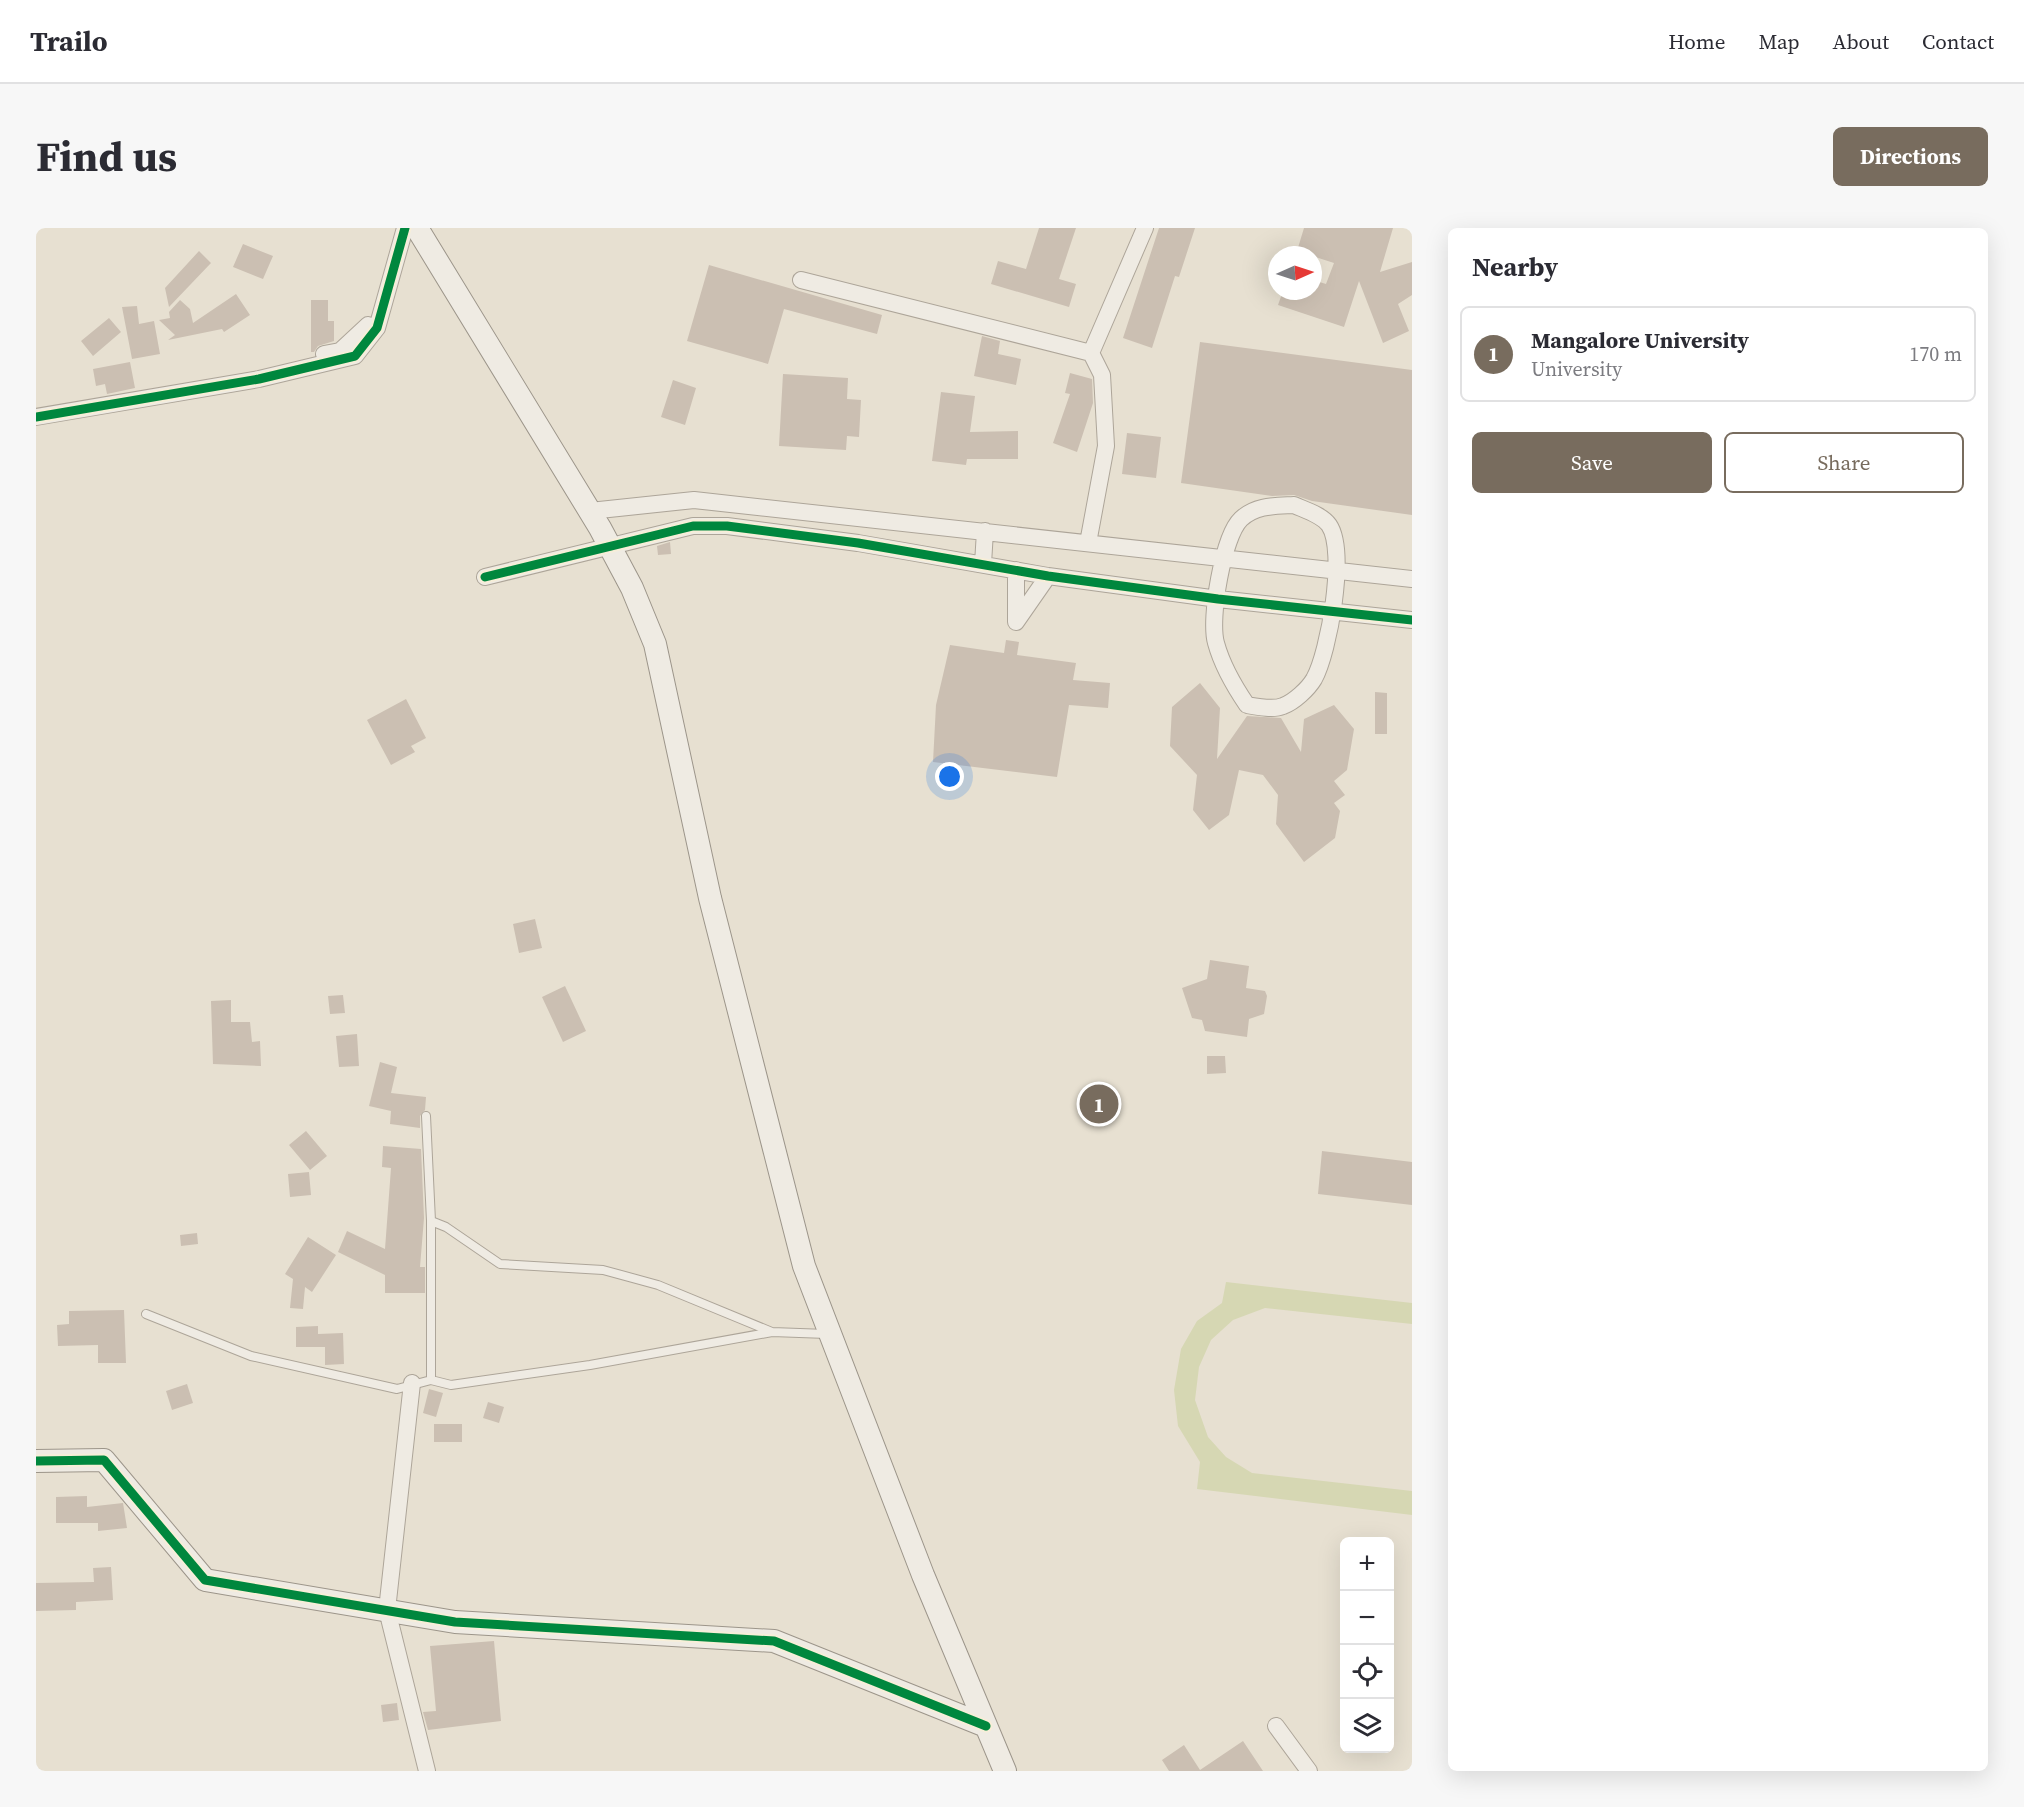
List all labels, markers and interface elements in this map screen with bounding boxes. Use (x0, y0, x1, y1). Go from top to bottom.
text: Trailo (30, 22, 108, 60)
text: Home (1668, 27, 1726, 56)
text: Map (1759, 27, 1800, 56)
text: About (1833, 27, 1889, 56)
text: Contact (1922, 27, 1994, 56)
text: Find us (36, 127, 177, 185)
button: Directions (1833, 127, 1988, 186)
north arrow (1268, 246, 1322, 300)
text: Nearby (1472, 249, 1558, 285)
text: Mangalore University (1531, 325, 1749, 355)
text: 1 (1488, 340, 1499, 368)
text: 170 m (1909, 340, 1962, 368)
text: University (1531, 355, 1622, 383)
button: Save (1472, 432, 1712, 493)
button: Share (1724, 432, 1964, 493)
your location (935, 762, 964, 791)
pin: 1 (1080, 1082, 1118, 1126)
map controls (1340, 1537, 1394, 1753)
button: + (1340, 1537, 1394, 1591)
button: − (1340, 1591, 1394, 1645)
button: locate (1340, 1645, 1394, 1699)
button: layers (1340, 1699, 1394, 1753)

